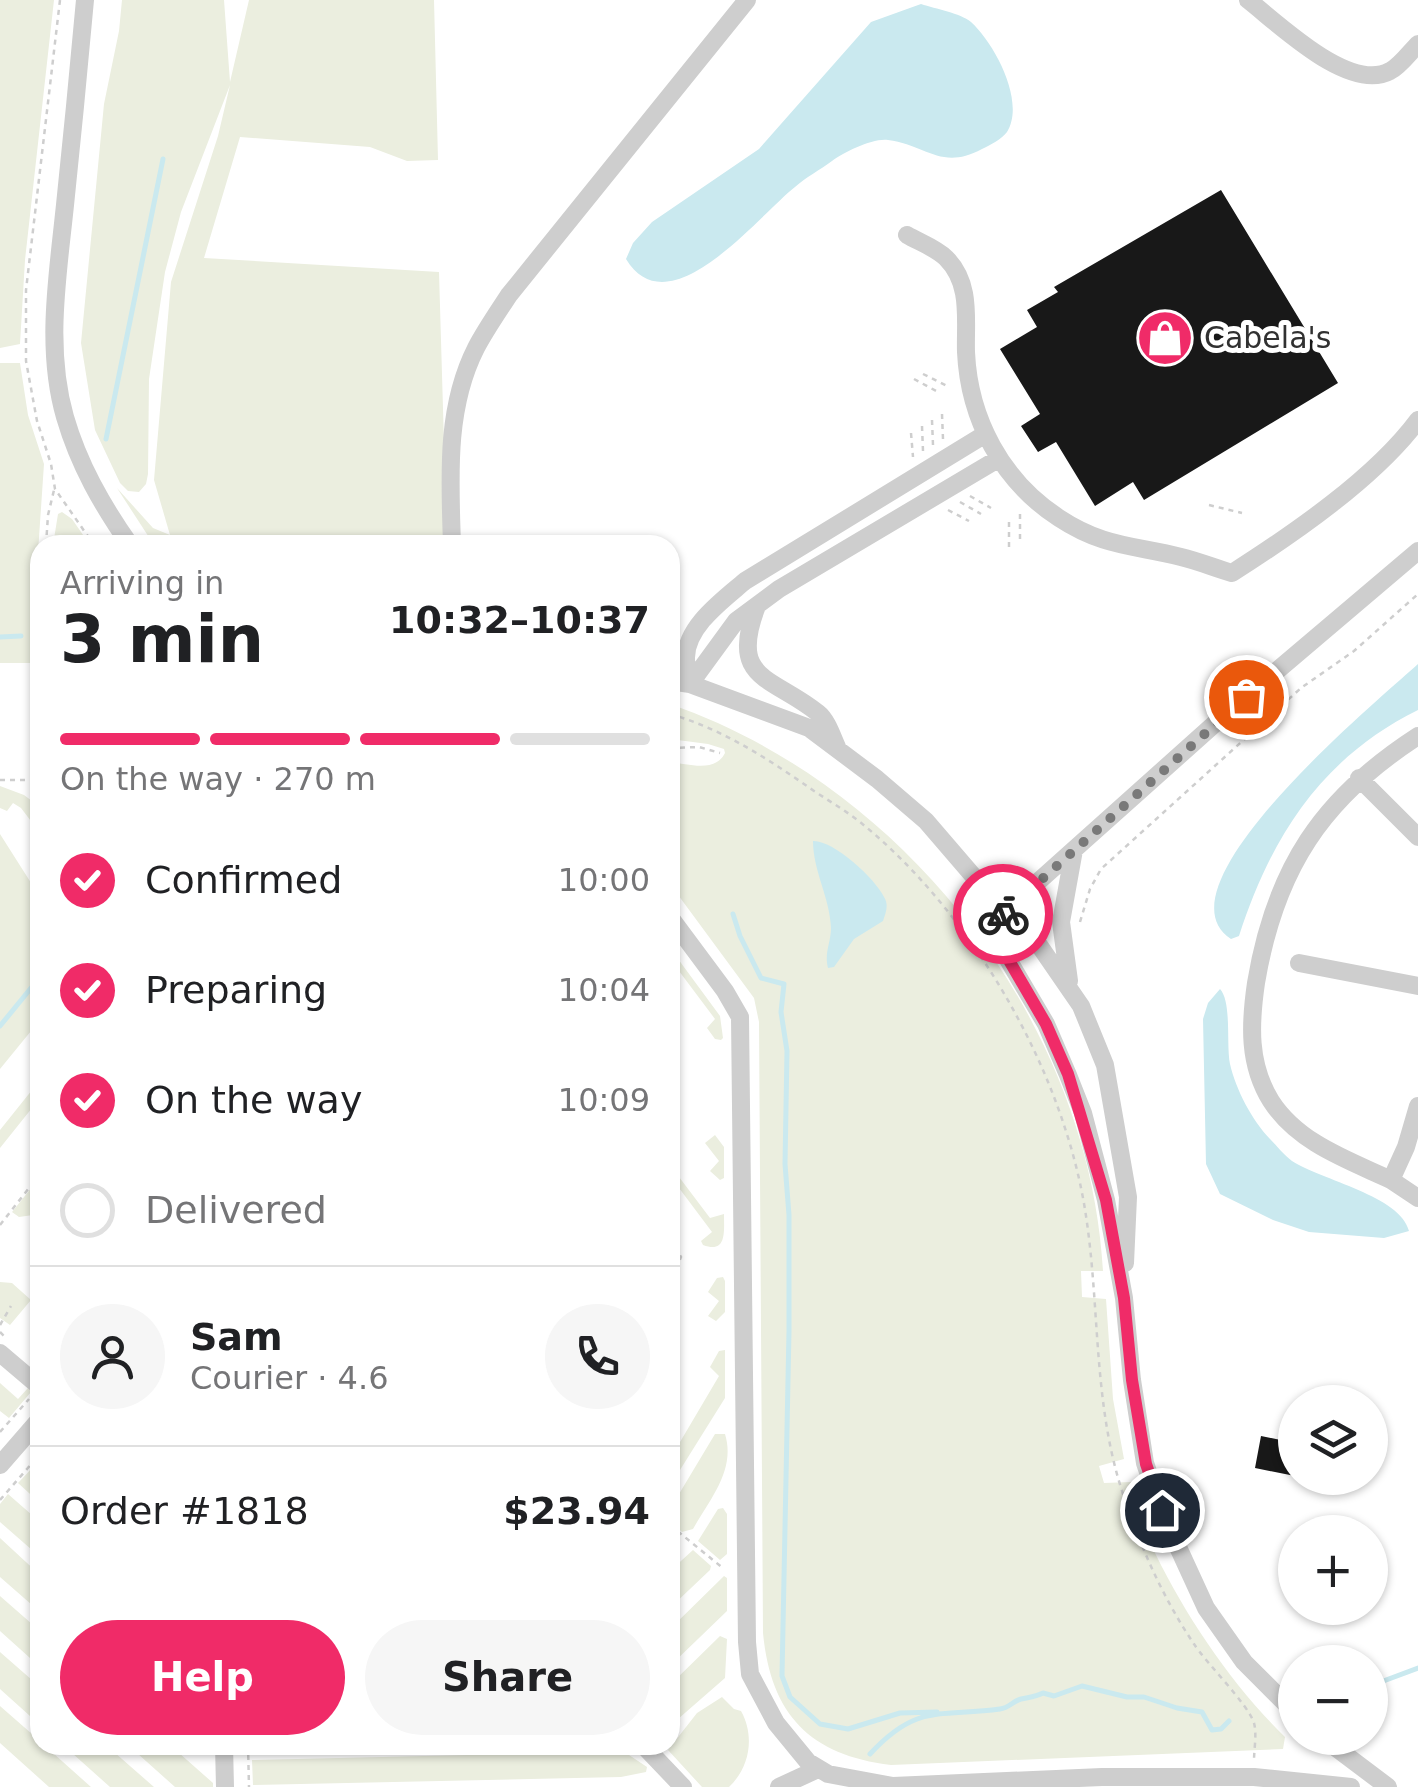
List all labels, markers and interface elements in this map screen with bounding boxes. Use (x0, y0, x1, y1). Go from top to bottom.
shop icon: Cabela's (1135, 308, 1195, 368)
place label: Cabela's (1204, 320, 1331, 355)
text: Arriving in (60, 564, 224, 602)
text: 10:32–10:37 (389, 598, 650, 642)
text: 3 min (60, 602, 264, 677)
pin (1204, 655, 1289, 740)
icon: bag (1219, 670, 1274, 725)
text: On the way · 270 m (60, 760, 376, 798)
icon: check (60, 853, 115, 908)
text: Confirmed (145, 858, 342, 902)
text: 10:00 (558, 861, 650, 899)
courier (953, 864, 1053, 964)
icon: bike (976, 887, 1031, 942)
icon: check (60, 963, 115, 1018)
text: Preparing (145, 968, 327, 1012)
text: 10:04 (558, 971, 650, 1009)
icon: check (60, 1073, 115, 1128)
text: On the way (145, 1078, 362, 1122)
text: 10:09 (558, 1081, 650, 1119)
text: Delivered (145, 1188, 327, 1232)
button: person (60, 1304, 165, 1409)
button: phone (545, 1304, 650, 1409)
text: Sam (190, 1315, 283, 1359)
text: Courier · 4.6 (190, 1359, 389, 1397)
map controls (1278, 1385, 1388, 1755)
button: layers (1278, 1385, 1388, 1495)
pin (1120, 1468, 1205, 1553)
icon: home (1135, 1483, 1190, 1538)
text: Order #1818 (60, 1489, 309, 1533)
text: $23.94 (503, 1489, 650, 1533)
button: + (1278, 1515, 1388, 1625)
button: Help (60, 1620, 345, 1735)
button: Share (365, 1620, 650, 1735)
button: − (1278, 1645, 1388, 1755)

